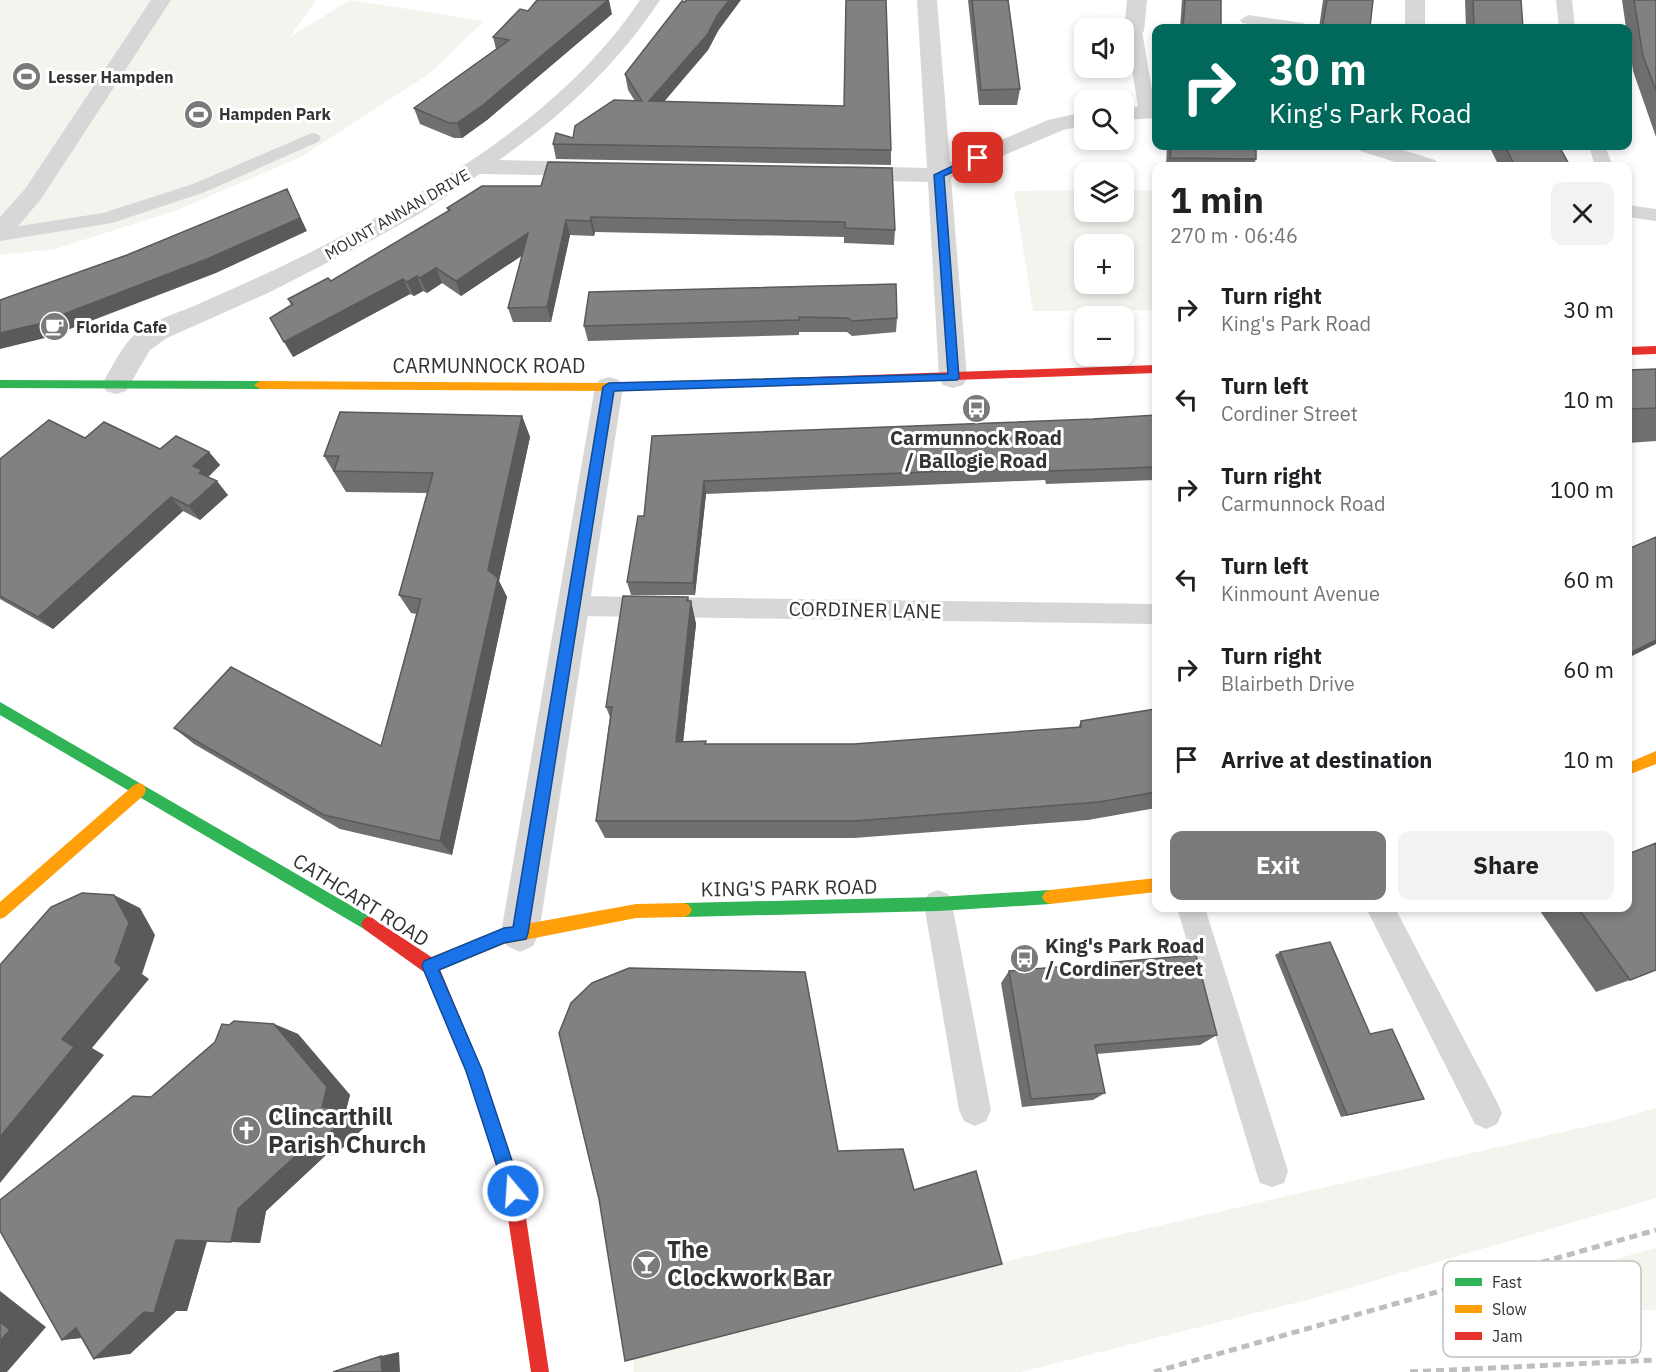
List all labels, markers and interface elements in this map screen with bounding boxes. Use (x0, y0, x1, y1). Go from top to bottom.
map controls (1074, 18, 1134, 366)
button: sound (1074, 18, 1134, 78)
text: 30 m (1269, 42, 1367, 97)
icon: right (1170, 48, 1248, 126)
sports icon: Lesser Hampden (11, 61, 43, 93)
place label: Lesser Hampden (48, 67, 174, 87)
button: search (1074, 90, 1134, 150)
text: King's Park Road (1269, 95, 1472, 130)
sports icon: Hampden Park (182, 98, 214, 130)
place label: Hampden Park (219, 104, 332, 124)
pin (952, 132, 1003, 183)
icon: arrive (961, 141, 994, 174)
button: layers (1074, 162, 1134, 222)
street label: MOUNT ANNAN DRIVE (321, 164, 473, 264)
text: 1 min (1170, 176, 1264, 223)
button: close (1551, 182, 1614, 245)
text: 270 m · 06:46 (1170, 222, 1298, 249)
button: + (1074, 234, 1134, 294)
text: Turn right (1221, 281, 1322, 310)
icon: right (1170, 293, 1203, 326)
text: 30 m (1563, 295, 1614, 324)
button: − (1074, 306, 1134, 366)
text: King's Park Road (1221, 310, 1371, 337)
cafe icon: Florida Cafe (39, 311, 71, 343)
place label: Florida Cafe (76, 317, 167, 337)
street label: CARMUNNOCK ROAD (393, 352, 585, 379)
text: Turn left (1221, 371, 1309, 400)
icon: left (1170, 383, 1203, 416)
text: 10 m (1563, 385, 1614, 414)
bus stop icon: Carmunnock Road / Ballogie Road (960, 392, 992, 424)
text: Cordiner Street (1221, 400, 1358, 427)
place label: Carmunnock Road / Ballogie Road (890, 424, 1062, 474)
text: Turn right (1221, 461, 1322, 490)
icon: right (1170, 473, 1203, 506)
text: 100 m (1550, 475, 1614, 504)
text: Carmunnock Road (1221, 490, 1385, 517)
text: Turn left (1221, 551, 1309, 580)
icon: left (1170, 563, 1203, 596)
text: 60 m (1563, 565, 1614, 594)
text: Kinmount Avenue (1221, 580, 1380, 607)
street label: CORDINER LANE (788, 595, 942, 624)
text: Turn right (1221, 641, 1322, 670)
icon: right (1170, 653, 1203, 686)
text: 60 m (1563, 655, 1614, 684)
text: Blairbeth Drive (1221, 670, 1355, 697)
icon: arrive (1170, 743, 1203, 776)
text: Arrive at destination (1221, 745, 1432, 774)
text: 10 m (1563, 745, 1614, 774)
button: Exit (1170, 831, 1386, 900)
button: Share (1398, 831, 1614, 900)
street label: CATHCART ROAD (288, 847, 435, 952)
street label: KING'S PARK ROAD (700, 872, 878, 903)
place label: King's Park Road / Cordiner Street (1045, 932, 1204, 982)
bus stop icon: King's Park Road / Cordiner Street (1008, 942, 1040, 974)
place label: Clincarthill Parish Church (268, 1100, 426, 1160)
church icon: Clincarthill Parish Church (231, 1115, 263, 1147)
position arrow (481, 1159, 545, 1223)
place label: The Clockwork Bar (667, 1233, 832, 1293)
bar icon: The Clockwork Bar (630, 1248, 662, 1280)
legend (1443, 1261, 1641, 1357)
text: Fast (1492, 1272, 1522, 1292)
text: Slow (1492, 1299, 1527, 1319)
text: Jam (1492, 1326, 1523, 1346)

